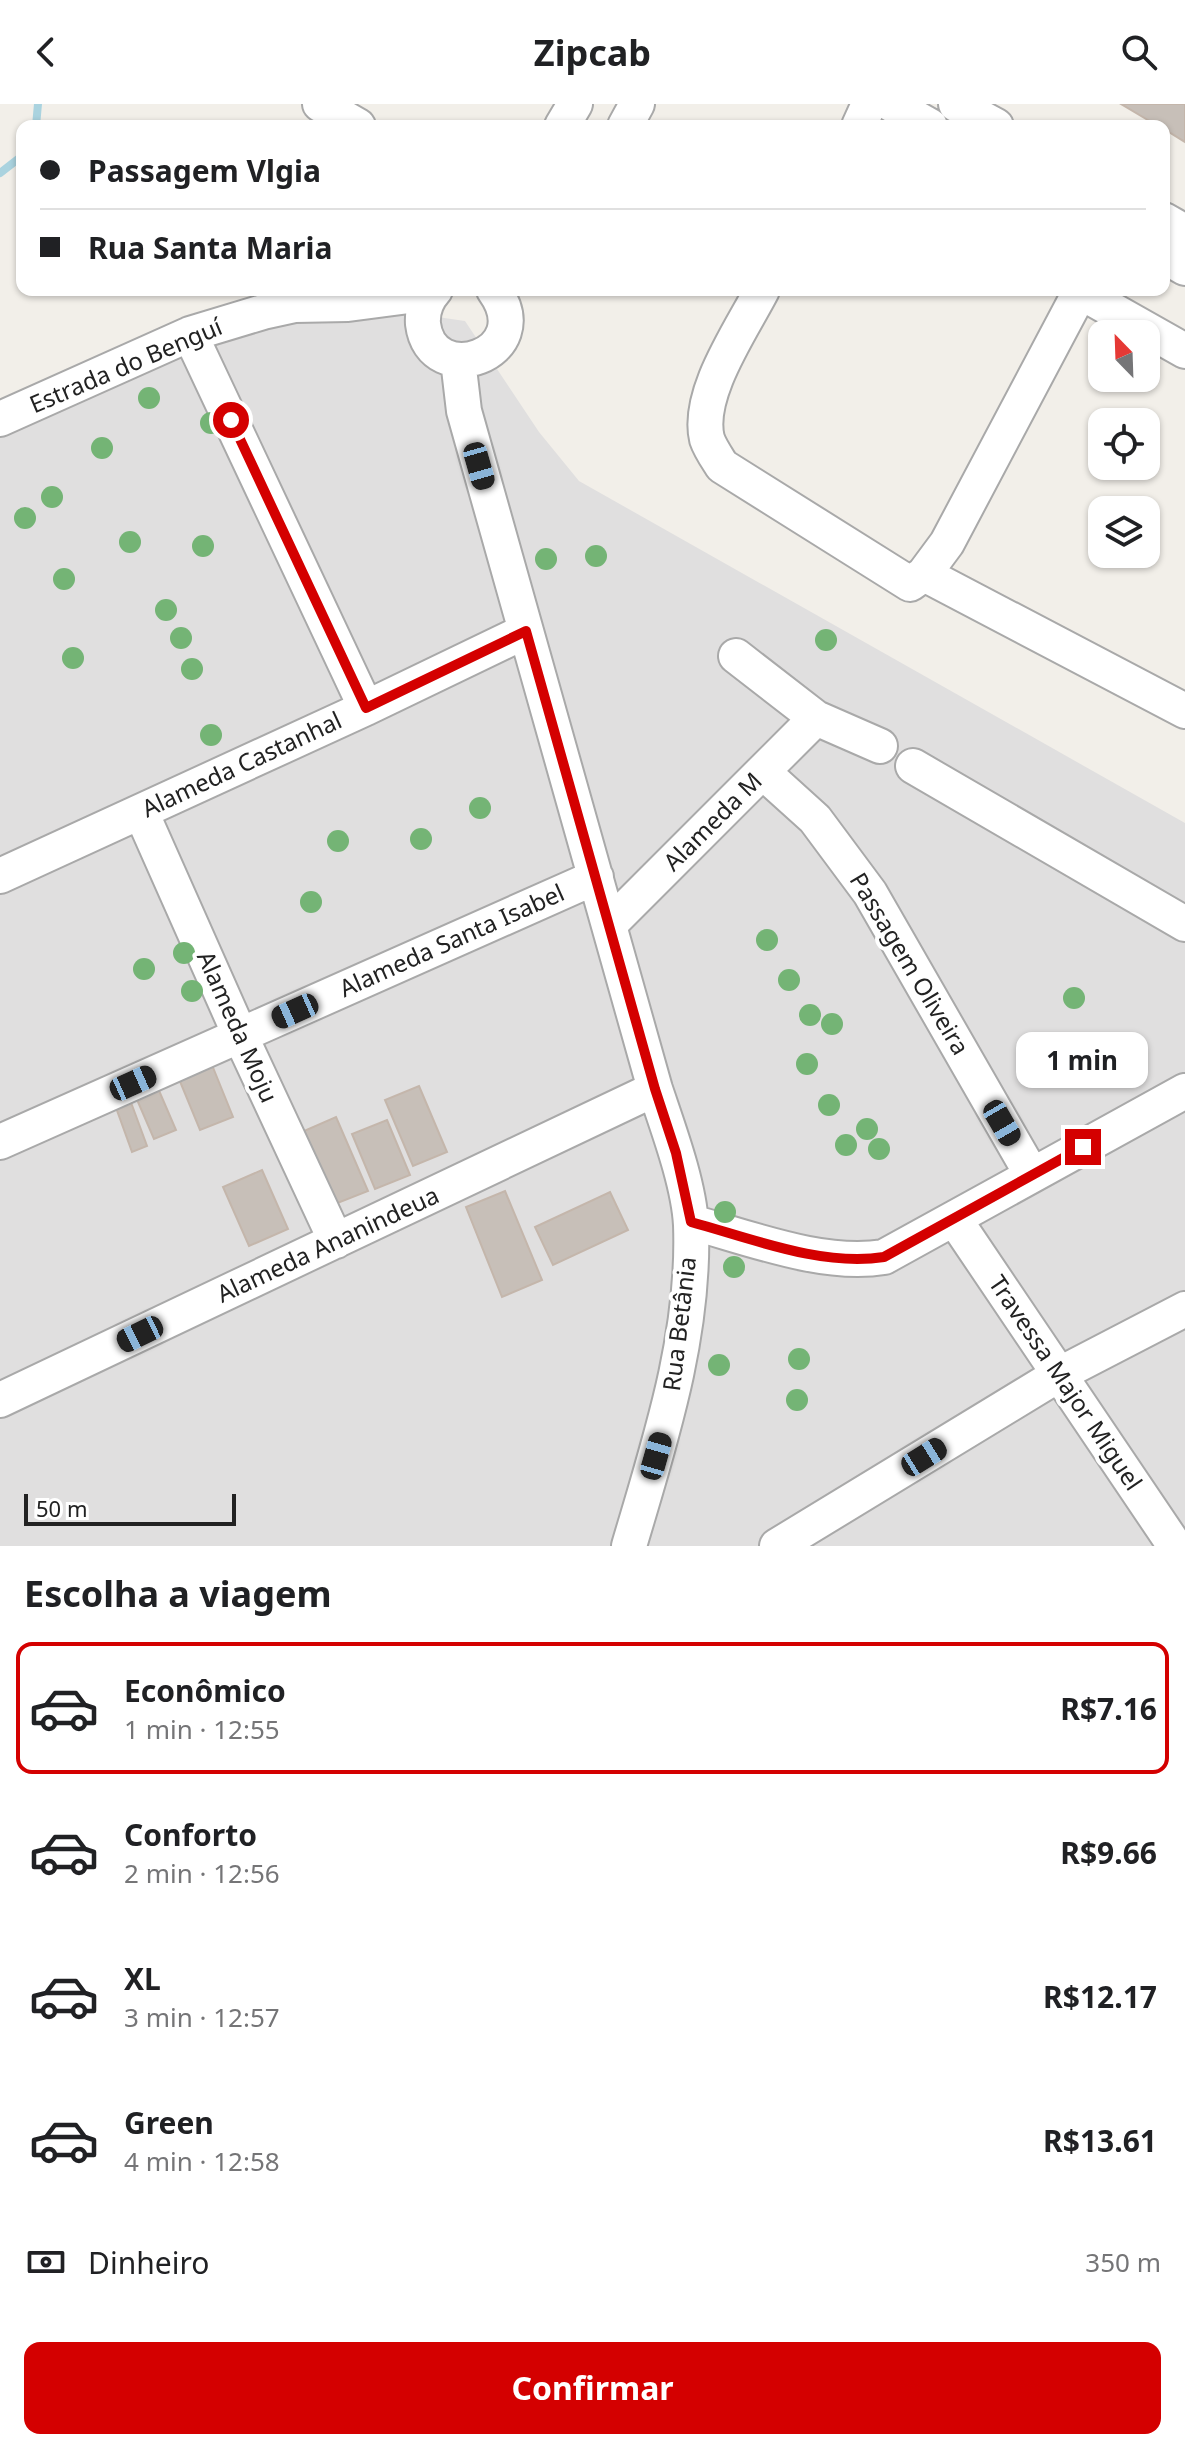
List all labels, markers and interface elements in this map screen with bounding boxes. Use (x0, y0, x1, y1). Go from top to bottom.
text: Zipcab (534, 28, 651, 77)
icon: back (24, 30, 68, 74)
icon: search (1117, 30, 1161, 74)
text: Passagem Vlgia (88, 150, 321, 191)
text: Rua Santa Maria (88, 227, 332, 268)
street label: Estrada do Benguí (24, 309, 227, 420)
north arrow (1088, 320, 1160, 392)
map controls (1088, 320, 1160, 568)
route start (213, 402, 249, 438)
button: locate (1088, 408, 1160, 480)
car (461, 440, 497, 492)
button: layers (1088, 496, 1160, 568)
street label: Alameda Castanhal (136, 703, 347, 824)
street label: Alameda M (655, 764, 769, 878)
street label: Passagem Oliveira (843, 866, 978, 1061)
street label: Alameda Santa Isabel (334, 875, 569, 1004)
street label: Alameda Moju (190, 945, 287, 1107)
car (268, 990, 322, 1032)
callout: 1 min (1017, 1031, 1149, 1087)
text: 1 min (1046, 1042, 1118, 1078)
car (106, 1062, 160, 1104)
car (980, 1096, 1024, 1150)
route end (1065, 1129, 1101, 1165)
street label: Alameda Ananindeua (211, 1178, 444, 1310)
street label: Rua Betânia (654, 1255, 703, 1393)
street label: Travessa Major Miguel (982, 1268, 1151, 1496)
car (113, 1313, 167, 1355)
car (638, 1430, 674, 1482)
car (897, 1434, 951, 1480)
scale bar (24, 1490, 236, 1526)
text: 50 m (36, 1493, 87, 1523)
text: Escolha a viagem (24, 1569, 332, 1618)
text: Econômico (124, 1670, 286, 1711)
icon: car (28, 1672, 100, 1744)
text: R$7.16 (1060, 1688, 1157, 1729)
text: 1 min · 12:55 (124, 1711, 280, 1747)
text: Conforto (124, 1814, 257, 1855)
icon: car (28, 1816, 100, 1888)
text: R$9.66 (1060, 1832, 1157, 1873)
text: 2 min · 12:56 (124, 1855, 280, 1891)
text: XL (124, 1958, 161, 1999)
icon: car (28, 1960, 100, 2032)
text: R$12.17 (1043, 1976, 1157, 2017)
text: 3 min · 12:57 (124, 1999, 280, 2035)
text: Green (124, 2102, 214, 2143)
icon: car (28, 2104, 100, 2176)
text: R$13.61 (1043, 2120, 1157, 2161)
text: 4 min · 12:58 (124, 2143, 280, 2179)
icon: cash (24, 2240, 68, 2284)
text: Dinheiro (88, 2242, 209, 2283)
text: 350 m (1085, 2244, 1161, 2280)
button: Confirmar (24, 2342, 1161, 2434)

